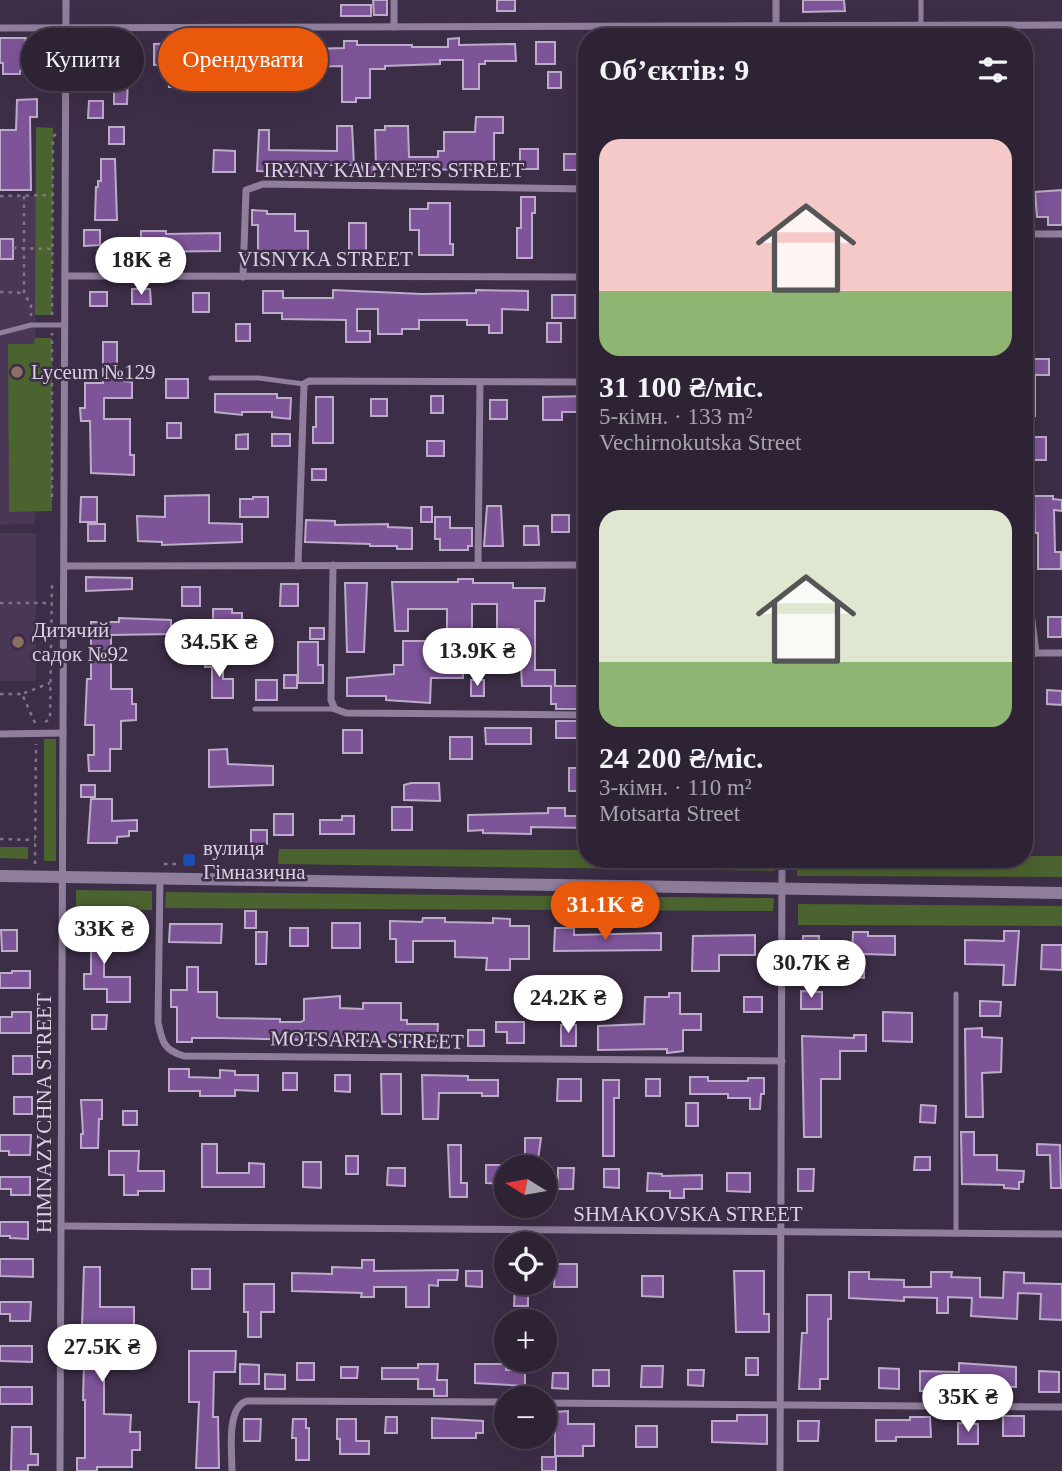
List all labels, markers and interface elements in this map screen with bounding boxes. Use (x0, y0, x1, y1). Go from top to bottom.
chip: Купити (21, 28, 144, 91)
chip: Орендувати (158, 28, 328, 91)
icon: filters (974, 51, 1012, 89)
text: Об’єктів: 9 (599, 53, 749, 86)
street label: IRYNY KALYNETS STREET (264, 158, 525, 182)
icon: home (743, 185, 869, 311)
pin: 18K ₴ (92, 238, 190, 297)
text: 18K ₴ (111, 247, 171, 272)
street label: VISNYKA STREET (237, 247, 413, 271)
place label: Lyceum №129 (31, 360, 155, 384)
marker: Lyceum №129 (9, 364, 25, 380)
text: 31 100 ₴/міс. (599, 370, 764, 403)
text: 5-кімн. · 133 m² (599, 404, 753, 429)
text: Vechirnokutska Street (599, 430, 801, 455)
icon: home (743, 556, 869, 682)
place label: Дитячий садок №92 (32, 618, 129, 666)
pin: 34.5K ₴ (154, 620, 284, 679)
pin: 13.9K ₴ (412, 628, 542, 688)
text: 34.5K ₴ (181, 629, 257, 654)
marker: Дитячий садок №92 (10, 634, 26, 650)
text: 13.9K ₴ (439, 638, 515, 663)
text: 24 200 ₴/міс. (599, 741, 764, 774)
text: 3-кімн. · 110 m² (599, 775, 752, 800)
text: Motsarta Street (599, 801, 740, 826)
place label: вулиця Гімназична (203, 836, 306, 884)
marker: вулиця Гімназична (181, 852, 197, 868)
pin: 31.1K ₴ (540, 883, 670, 942)
text: 31.1K ₴ (567, 892, 643, 917)
pin: 33K ₴ (55, 906, 153, 966)
text: 33K ₴ (74, 916, 134, 941)
pin: 30.7K ₴ (746, 940, 876, 1000)
text: 30.7K ₴ (773, 950, 849, 975)
pin: 24.2K ₴ (503, 976, 633, 1035)
text: 24.2K ₴ (530, 985, 606, 1010)
street label: HIMNAZYCHNA STREET (32, 993, 56, 1233)
street label: MOTSARTA STREET (270, 1026, 464, 1054)
north arrow (494, 1155, 556, 1218)
map controls (494, 1155, 557, 1449)
street label: SHMAKOVSKA STREET (573, 1202, 803, 1226)
button: locate (494, 1232, 557, 1295)
button: + (494, 1309, 557, 1372)
pin: 27.5K ₴ (37, 1324, 167, 1384)
text: 27.5K ₴ (64, 1334, 140, 1359)
pin: 35K ₴ (919, 1374, 1017, 1434)
text: 35K ₴ (938, 1384, 998, 1409)
button: − (494, 1386, 557, 1449)

